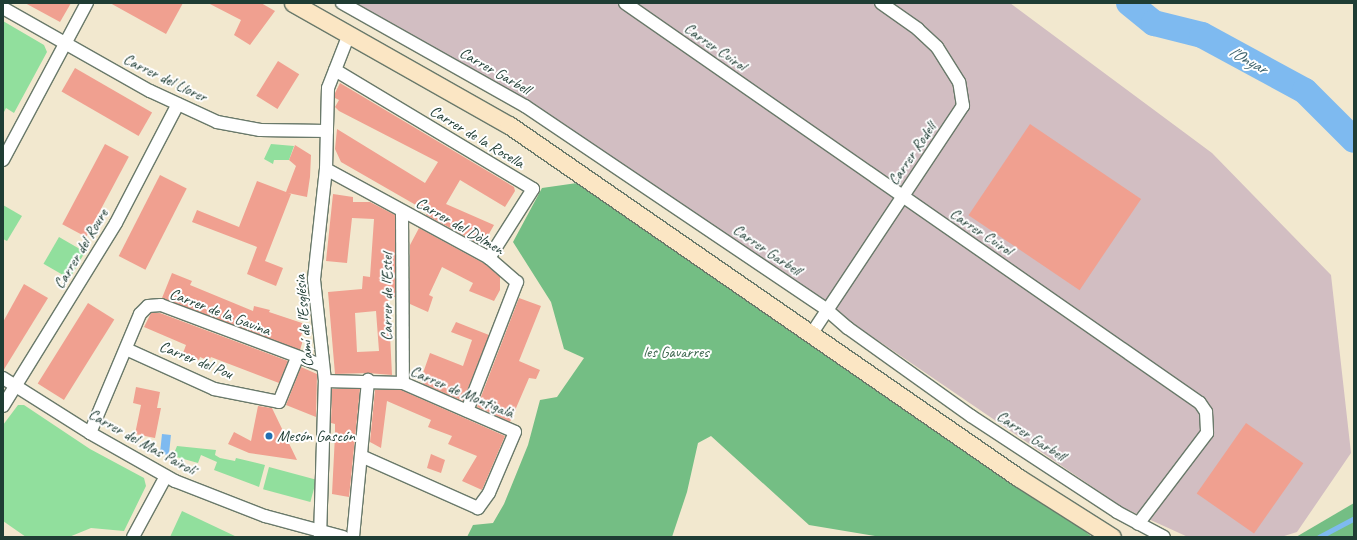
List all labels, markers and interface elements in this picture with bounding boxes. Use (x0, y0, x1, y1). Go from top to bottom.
street label: Carrer Cuirol (680, 19, 750, 75)
water label: l'Onyar (1225, 41, 1271, 79)
street label: Carrer Garbell (456, 43, 534, 99)
street label: Carrer del Llorer (120, 49, 210, 107)
street label: Carrer de la Rosella (426, 101, 528, 173)
street label: Carrer Rodell (884, 119, 940, 189)
street label: Carrer del Dòlmen (412, 193, 508, 259)
street label: Carrer Cuirol (946, 204, 1016, 260)
street label: Carrer del Roure (50, 206, 112, 292)
street label: Carrer Garbell (729, 220, 805, 280)
street label: Carrer de l'Estel (377, 253, 397, 341)
street label: Camí de l'Església (290, 274, 318, 368)
street label: Carrer de la Gavina (167, 284, 273, 340)
street label: Carrer del Pou (156, 337, 236, 383)
park label: les Gavarres (643, 342, 709, 362)
street label: Carrer de Montigalà (407, 362, 517, 422)
street label: Carrer del Mas Pairolí (85, 404, 199, 480)
street label: Carrer Garbell (993, 406, 1069, 466)
place label: Mesón Gascón (277, 426, 355, 446)
marker: Mesón Gascón (264, 431, 274, 441)

